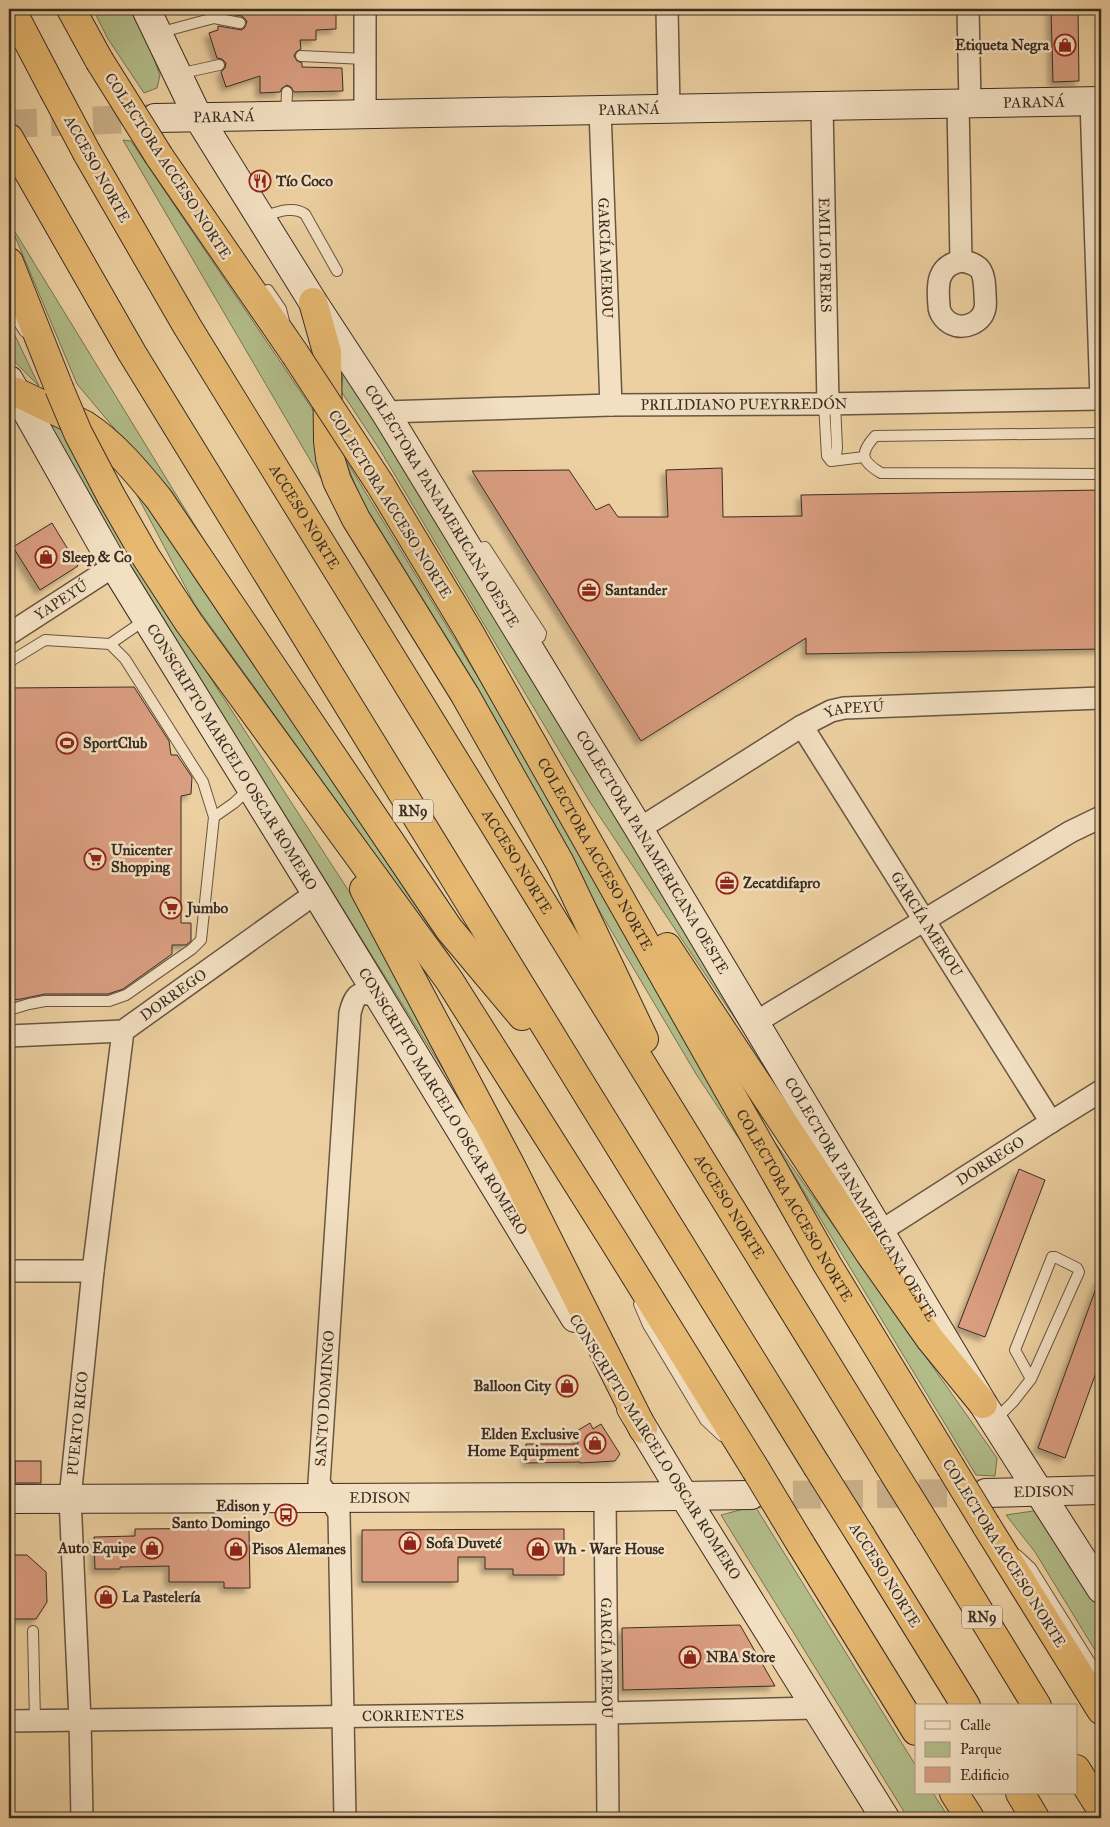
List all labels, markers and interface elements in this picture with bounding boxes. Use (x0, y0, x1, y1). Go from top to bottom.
shop icon: Etiqueta Negra (1053, 33, 1077, 57)
place label: Etiqueta Negra (955, 36, 1050, 55)
street label: COLECTORA ACCESO NORTE (101, 69, 235, 263)
street label: PARANÁ (1003, 92, 1065, 112)
street label: PARANÁ (598, 99, 660, 119)
street label: PARANÁ (193, 106, 255, 126)
street label: ACCESO NORTE (60, 112, 134, 226)
restaurant icon: Tío Coco (248, 169, 272, 193)
place label: Tío Coco (275, 172, 333, 190)
street label: GARCÍA MEROU (594, 197, 617, 319)
street label: EMILIO FRERS (815, 197, 835, 313)
street label: COLECTORA PANAMERICANA OESTE (361, 381, 523, 631)
street label: PRILIDIANO PUEYRREDÓN (640, 394, 848, 414)
street label: COLECTORA ACCESO NORTE (324, 407, 456, 602)
street label: ACCESO NORTE (265, 460, 344, 573)
shop icon: Sleep & Co (34, 545, 58, 569)
place label: Sleep & Co (62, 548, 132, 567)
street label: YAPEYÚ (31, 575, 91, 624)
office icon: Santander (577, 578, 601, 602)
place label: Santander (605, 581, 668, 599)
street label: CONSCRIPTO MARCELO OSCAR ROMERO (143, 620, 321, 894)
street label: YAPEYÚ (821, 696, 885, 722)
street label: COLECTORA PANAMERICANA OESTE (572, 727, 733, 977)
sports icon: SportClub (55, 731, 79, 755)
place label: SportClub (83, 734, 148, 753)
street label: COLECTORA ACCESO NORTE (533, 755, 657, 954)
road number: RN9 (393, 799, 433, 822)
street label: ACCESO NORTE (478, 805, 556, 917)
place label: Unicenter Shopping (111, 841, 173, 877)
supermarket icon: Unicenter Shopping (83, 847, 107, 871)
street label: GARCÍA MEROU (887, 868, 966, 980)
office icon: Zecatdifapro (715, 871, 739, 895)
place label: Zecatdifapro (743, 874, 821, 893)
supermarket icon: Jumbo (159, 896, 183, 920)
place label: Jumbo (185, 899, 229, 918)
street label: CONSCRIPTO MARCELO OSCAR ROMERO (355, 964, 531, 1238)
street label: DORREGO (137, 965, 210, 1025)
street label: COLECTORA PANAMERICANA OESTE (781, 1074, 941, 1325)
street label: COLECTORA ACCESO NORTE (732, 1106, 857, 1305)
street label: DORREGO (953, 1132, 1028, 1189)
street label: ACCESO NORTE (690, 1150, 769, 1262)
street label: CONSCRIPTO MARCELO OSCAR ROMERO (565, 1311, 745, 1583)
street label: SANTO DOMINGO (311, 1330, 338, 1467)
street label: PUERTO RICO (63, 1371, 92, 1477)
shop icon: Balloon City (555, 1374, 579, 1398)
place label: Balloon City (473, 1377, 552, 1396)
place label: Elden Exclusive Home Equipment (467, 1425, 580, 1461)
shop icon: Elden Exclusive Home Equipment (583, 1431, 607, 1455)
street label: COLECTORA ACCESO NORTE (938, 1456, 1070, 1651)
street label: EDISON (1013, 1482, 1075, 1501)
street label: EDISON (349, 1489, 411, 1507)
place label: Edison y Santo Domingo (172, 1497, 271, 1533)
bus stop icon: Edison y Santo Domingo (274, 1503, 298, 1527)
street label: ACCESO NORTE (845, 1519, 924, 1631)
shop icon: Sofa Duveté (398, 1531, 422, 1555)
place label: Sofa Duveté (426, 1534, 502, 1552)
shop icon: Auto Equipe (140, 1536, 164, 1560)
shop icon: Pisos Alemanes (224, 1537, 248, 1561)
shop icon: Wh - Ware House (526, 1537, 550, 1561)
place label: Auto Equipe (57, 1539, 137, 1558)
place label: Pisos Alemanes (252, 1540, 346, 1558)
place label: Wh - Ware House (554, 1540, 665, 1558)
shop icon: La Pastelería (94, 1585, 118, 1609)
place label: La Pastelería (122, 1588, 201, 1606)
street label: GARCÍA MEROU (597, 1597, 616, 1719)
road number: RN9 (962, 1605, 1002, 1628)
shop icon: NBA Store (678, 1645, 702, 1669)
place label: NBA Store (706, 1648, 776, 1666)
legend (915, 1704, 1078, 1794)
street label: CORRIENTES (362, 1706, 464, 1725)
text: Calle (960, 1716, 991, 1734)
text: Parque (960, 1740, 1002, 1759)
text: Edificio (960, 1766, 1009, 1784)

